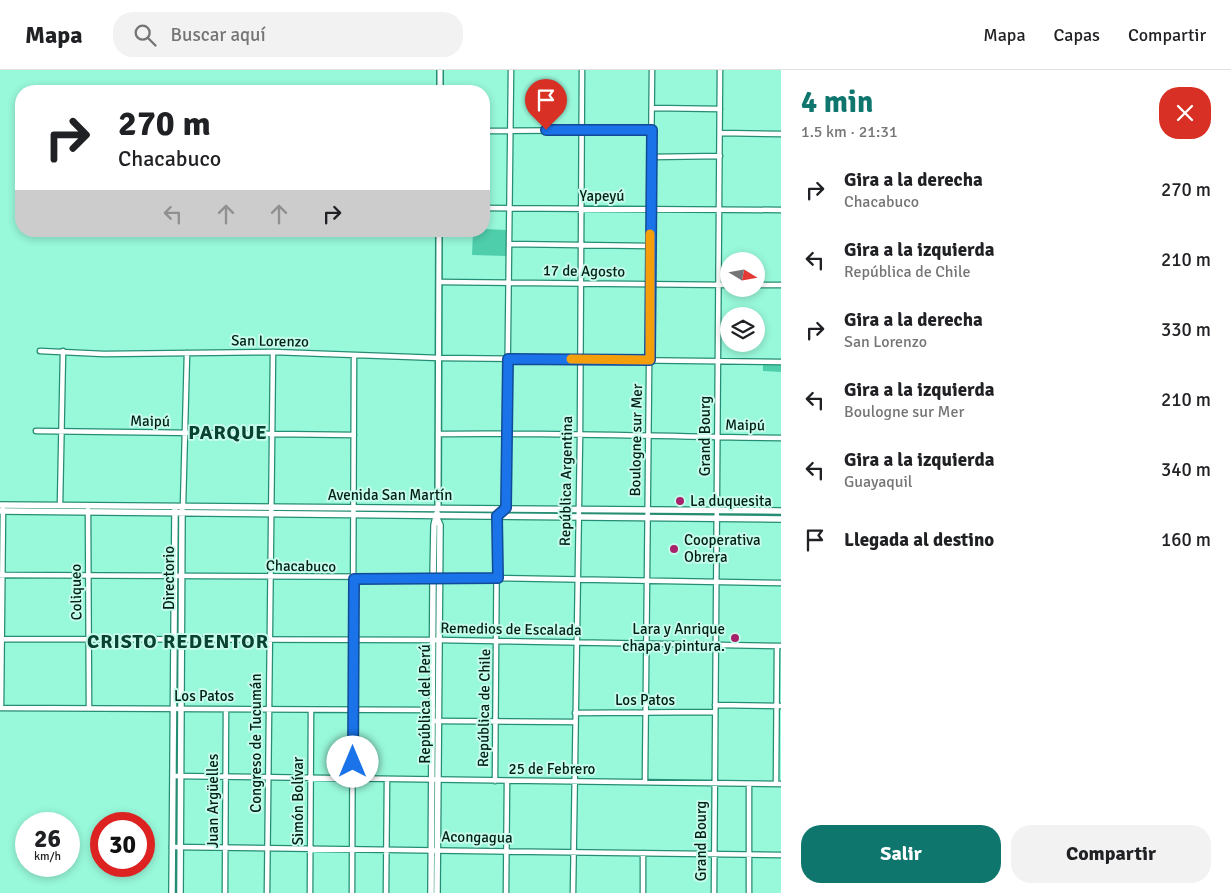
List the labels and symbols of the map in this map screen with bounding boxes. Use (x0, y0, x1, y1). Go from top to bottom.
pin (525, 79, 567, 130)
street label: Yapeyú (580, 187, 624, 205)
north arrow (720, 252, 765, 298)
street label: 17 de Agosto (543, 261, 626, 281)
street label: San Lorenzo (231, 331, 309, 351)
street label: Boulogne sur Mer (626, 383, 646, 497)
street label: Grand Bourg (696, 396, 714, 476)
street label: Maipú (130, 412, 170, 430)
street label: República Argentina (556, 416, 576, 546)
street label: Maipú (725, 416, 765, 434)
district label: PARQUE (188, 420, 268, 445)
street label: Avenida San Martín (328, 486, 452, 504)
place label: La duquesita (690, 492, 772, 510)
marker: La duquesita (674, 495, 686, 507)
place label: Cooperativa Obrera (684, 531, 761, 566)
marker: Cooperativa Obrera (668, 543, 680, 555)
street label: Directorio (160, 546, 178, 610)
street label: Chacabuco (266, 556, 337, 576)
street label: Coliqueo (67, 563, 85, 620)
street label: Remedios de Escalada (440, 619, 582, 639)
place label: Lara y Anrique chapa y pintura. (622, 620, 725, 655)
district label: CRISTO REDENTOR (87, 629, 269, 654)
marker: Lara y Anrique chapa y pintura. (729, 632, 741, 644)
street label: República del Perú (416, 644, 434, 764)
street label: República de Chile (474, 649, 494, 767)
street label: Congreso de Tucumán (247, 673, 265, 813)
street label: Los Patos (174, 687, 235, 705)
street label: Los Patos (615, 691, 676, 709)
position arrow (326, 735, 378, 787)
street label: Juan Argüelles (204, 753, 222, 848)
street label: Simón Bolívar (289, 756, 307, 845)
street label: 25 de Febrero (509, 760, 596, 778)
street label: Grand Bourg (692, 801, 710, 881)
speed limit sign: 30 (90, 812, 155, 877)
street label: Acongagua (441, 827, 513, 847)

